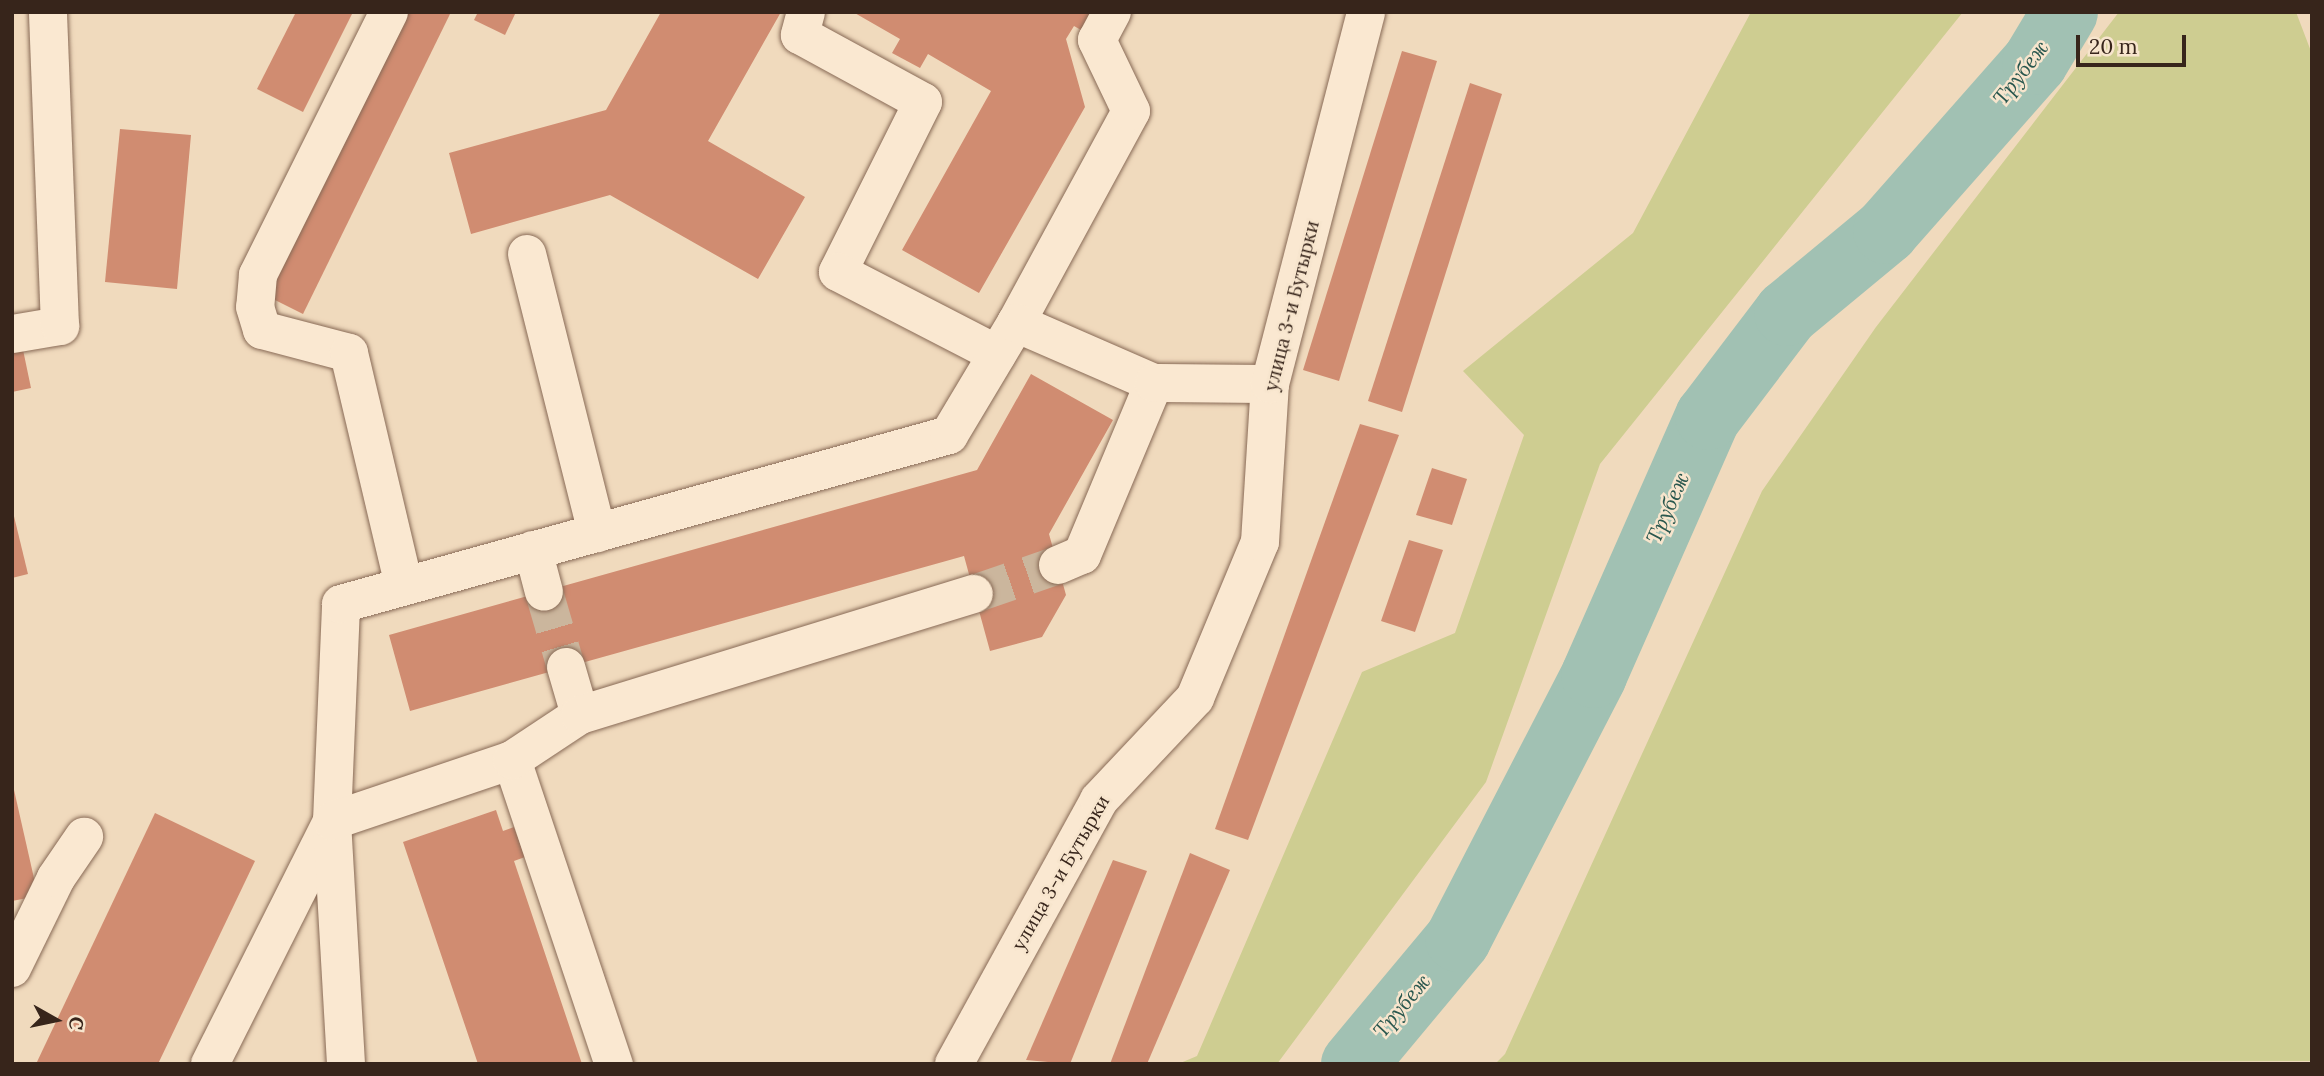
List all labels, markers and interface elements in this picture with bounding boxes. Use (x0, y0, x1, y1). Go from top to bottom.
scale bar (2079, 21, 2189, 65)
text: 20 m (2089, 33, 2138, 60)
water label: Трубеж (1988, 36, 2054, 110)
street label: улица 3-и Бутырки (1260, 218, 1324, 394)
water label: Трубеж (1641, 469, 1695, 547)
street label: улица 3-и Бутырки (1007, 791, 1115, 955)
water label: Трубеж (1368, 969, 1436, 1043)
north arrow (21, 985, 91, 1055)
text: С (64, 1015, 90, 1032)

